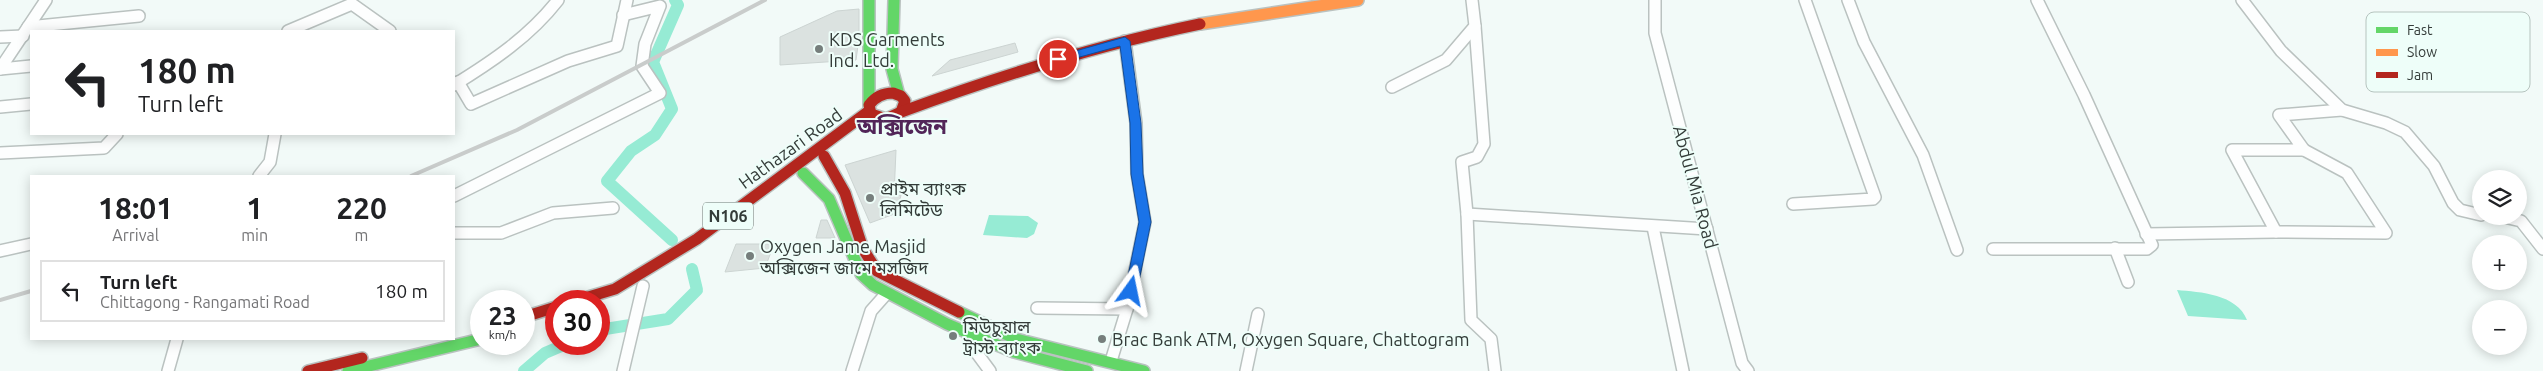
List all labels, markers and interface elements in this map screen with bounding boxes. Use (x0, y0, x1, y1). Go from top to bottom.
legend (2366, 12, 2530, 92)
text: Fast (2407, 22, 2433, 38)
place label: KDS Garments Ind. Ltd. (829, 29, 945, 70)
pin (1037, 38, 1079, 80)
marker: KDS Garments Ind. Ltd. (813, 43, 825, 55)
text: Slow (2407, 44, 2437, 60)
icon: arrive (1044, 45, 1072, 73)
icon: left (55, 50, 120, 115)
text: 180 m (138, 50, 236, 90)
text: Jam (2407, 67, 2433, 83)
text: Turn left (138, 91, 223, 116)
street label: Hathazari Road (734, 104, 846, 192)
district label: অক্সিজেন (856, 113, 947, 138)
street label: Abdul Mia Road (1670, 123, 1722, 251)
map controls (2472, 170, 2527, 355)
button: layers (2472, 170, 2527, 225)
place label: প্রাইম ব্যাংক লিমিটেড (879, 178, 967, 219)
text: 18:01 (98, 191, 173, 225)
text: 1 (246, 191, 263, 225)
text: 220 (336, 191, 387, 225)
marker: প্রাইম ব্যাংক লিমিটেড (864, 192, 876, 204)
road number: N106 (703, 202, 753, 230)
text: Arrival (112, 226, 159, 244)
text: min (241, 226, 268, 244)
text: m (355, 226, 368, 244)
button: + (2472, 235, 2527, 290)
place label: Oxygen Jame Masjid অক্সিজেন জামে মসজিদ (759, 236, 929, 277)
marker: Oxygen Jame Masjid অক্সিজেন জামে মসজিদ (744, 250, 756, 262)
position arrow (1104, 264, 1156, 316)
text: Turn left (100, 271, 178, 293)
icon: left (57, 277, 85, 305)
text: 180 m (375, 280, 428, 302)
speed limit sign: 30 (545, 290, 610, 355)
text: Chittagong - Rangamati Road (100, 293, 310, 311)
button: − (2472, 300, 2527, 355)
text: 23 (488, 302, 517, 330)
place label: মিউচুয়াল ট্রাস্ট ব্যাংক (962, 316, 1041, 357)
text: km/h (489, 328, 516, 341)
place label: Brac Bank ATM, Oxygen Square, Chattogram (1112, 329, 1469, 349)
marker: মিউচুয়াল ট্রাস্ট ব্যাংক (947, 330, 959, 342)
marker: Brac Bank ATM, Oxygen Square, Chattogram (1096, 333, 1108, 345)

